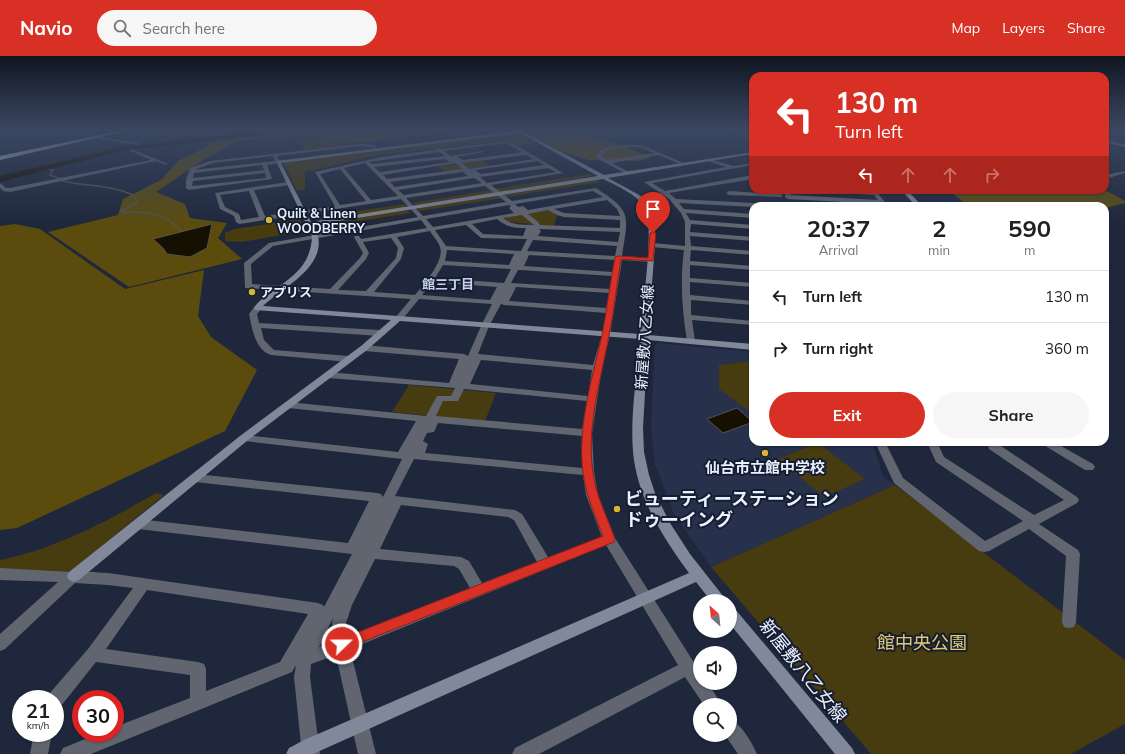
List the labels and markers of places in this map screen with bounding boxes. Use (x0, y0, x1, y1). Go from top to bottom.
pin (636, 192, 670, 233)
place label: Quilt & Linen WOODBERRY (277, 205, 366, 236)
marker: Quilt & Linen WOODBERRY (264, 215, 274, 225)
place label: アプリス (260, 284, 312, 300)
marker: アプリス (247, 287, 257, 297)
marker: 仙台市立館中学校 (760, 448, 770, 458)
place label: 仙台市立館中学校 (705, 458, 825, 477)
place label: ビューティーステーション ドゥーイング (625, 487, 839, 531)
marker: ビューティーステーション ドゥーイング (612, 504, 622, 514)

